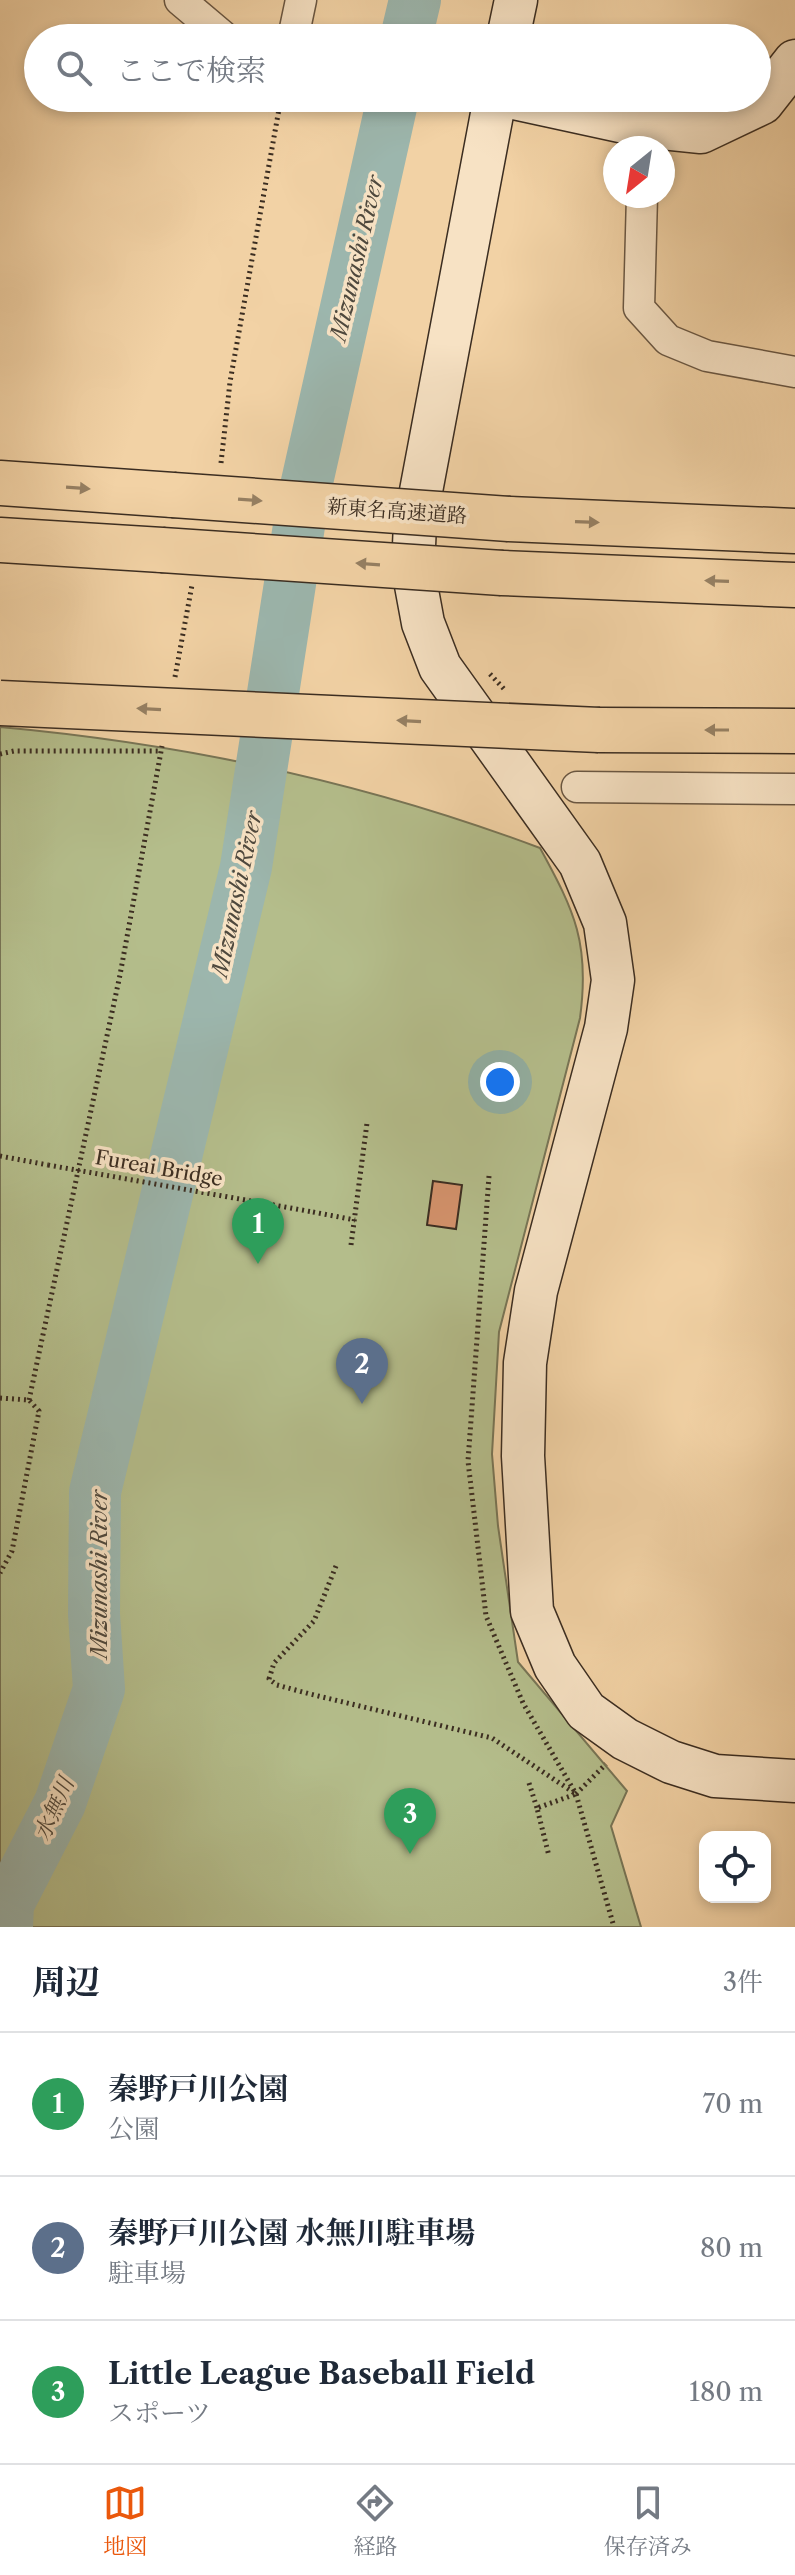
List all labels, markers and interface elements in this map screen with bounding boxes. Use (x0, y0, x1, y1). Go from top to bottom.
search box (24, 24, 771, 112)
icon: search (52, 46, 96, 90)
text: ここで検索 (116, 52, 266, 89)
north arrow (603, 136, 675, 208)
water label: Mizunashi River (324, 171, 390, 346)
one-way arrow (66, 482, 91, 495)
one-way arrow (238, 494, 263, 507)
street label: 新東名高速道路 (326, 494, 468, 528)
one-way arrow (575, 516, 600, 529)
one-way arrow (355, 557, 380, 570)
one-way arrow (704, 575, 729, 588)
one-way arrow (136, 703, 161, 716)
one-way arrow (396, 714, 421, 727)
one-way arrow (704, 724, 729, 736)
water label: Mizunashi River (206, 807, 268, 982)
your location (480, 1062, 520, 1102)
street label: Fureai Bridge (93, 1145, 225, 1191)
pin: 1 (232, 1198, 284, 1264)
pin: 2 (336, 1338, 388, 1404)
water label: Mizunashi River (86, 1488, 113, 1661)
water label: 水無川 (28, 1772, 81, 1845)
pin: 3 (384, 1788, 436, 1854)
map controls (699, 1831, 771, 1903)
button: locate (699, 1831, 771, 1903)
text: 周辺 (32, 1961, 100, 2003)
text: 3件 (723, 1966, 763, 1998)
text: 秦野戸川公園 (108, 2070, 288, 2107)
text: 1 (52, 2088, 64, 2120)
text: 70 m (703, 2088, 763, 2120)
text: 公園 (108, 2113, 160, 2145)
text: 秦野戸川公園 水無川駐車場 (108, 2214, 476, 2251)
text: 2 (50, 2232, 66, 2264)
text: 80 m (700, 2232, 763, 2264)
text: 駐車場 (108, 2257, 186, 2289)
text: Little League Baseball Field (108, 2355, 535, 2392)
text: 3 (51, 2376, 65, 2408)
text: 180 m (689, 2376, 763, 2408)
text: スポーツ (108, 2397, 211, 2429)
tab: 地図 (103, 2481, 147, 2560)
tab: 経路 (353, 2481, 398, 2560)
tab: 保存済み (604, 2481, 692, 2560)

